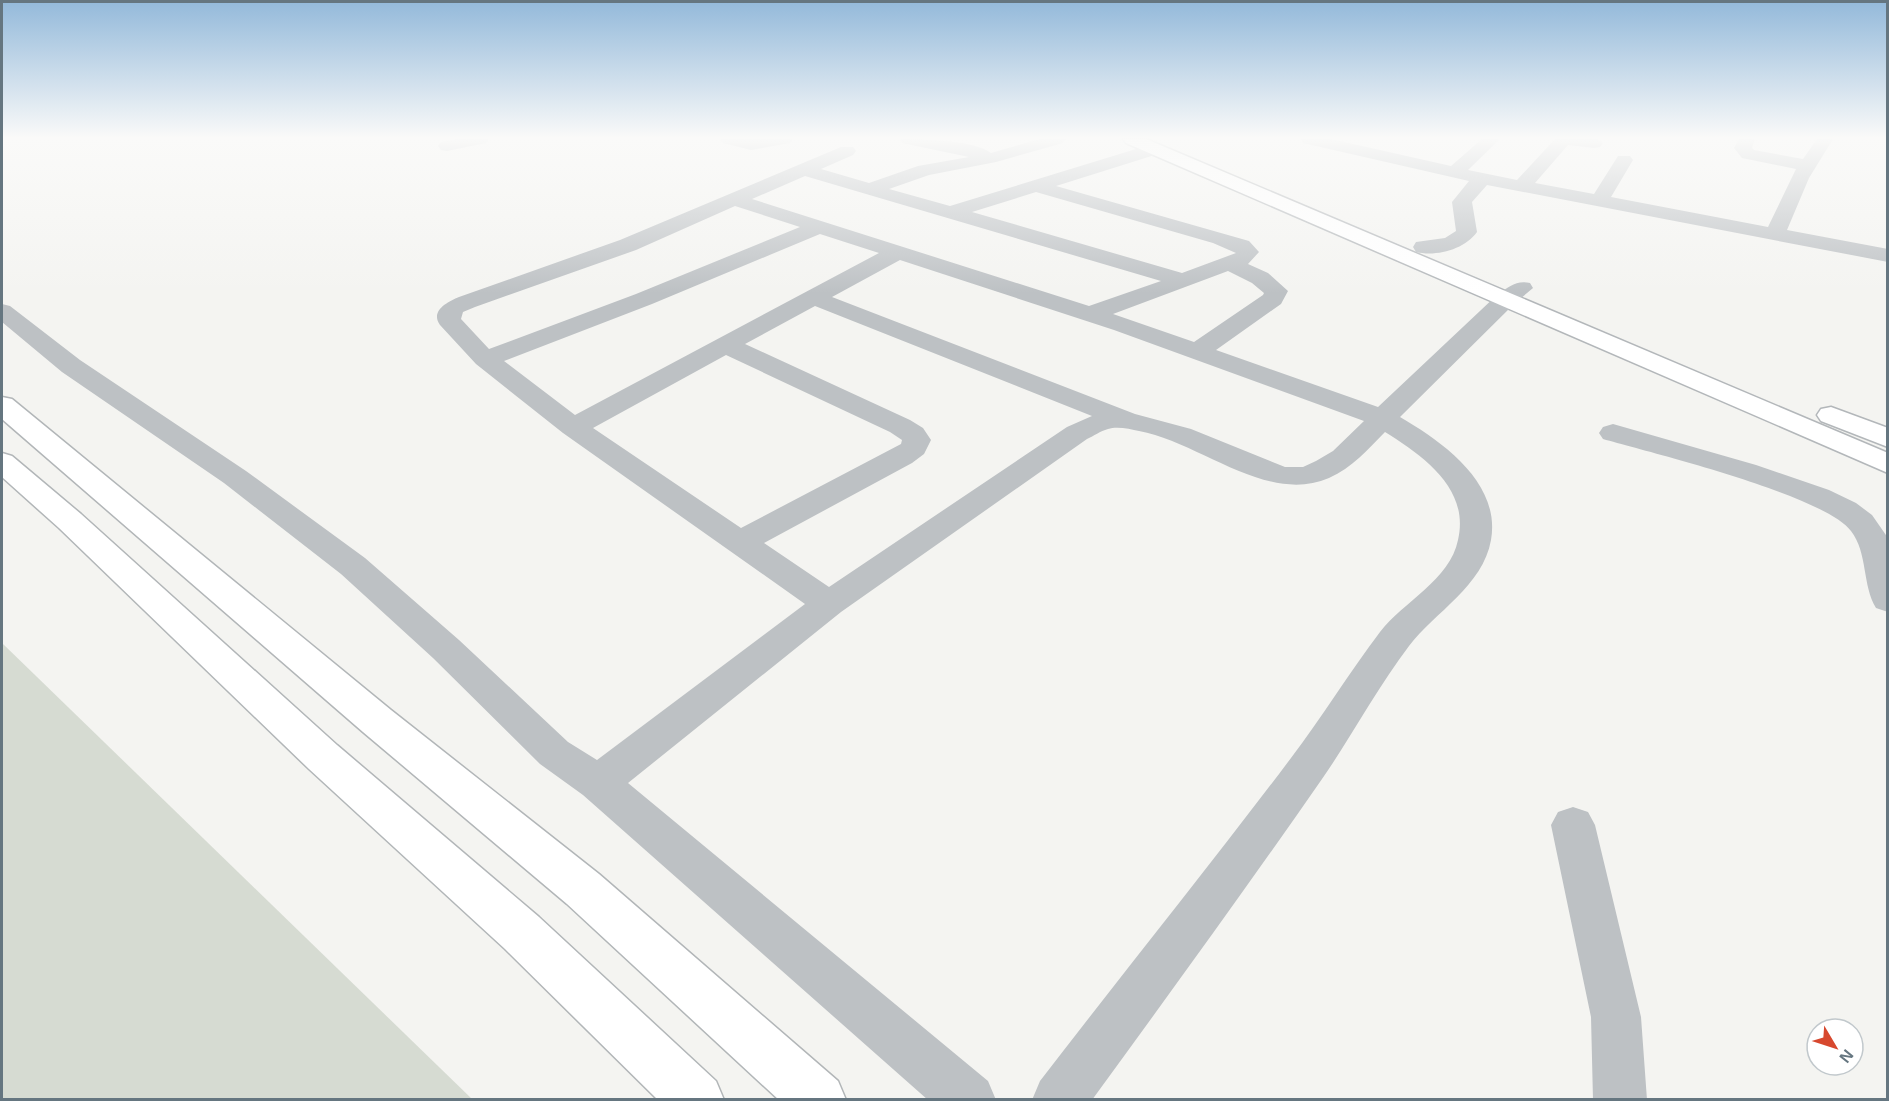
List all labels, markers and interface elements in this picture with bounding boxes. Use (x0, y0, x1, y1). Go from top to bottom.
north arrow (1805, 1017, 1865, 1077)
text: N (1836, 1046, 1857, 1066)

